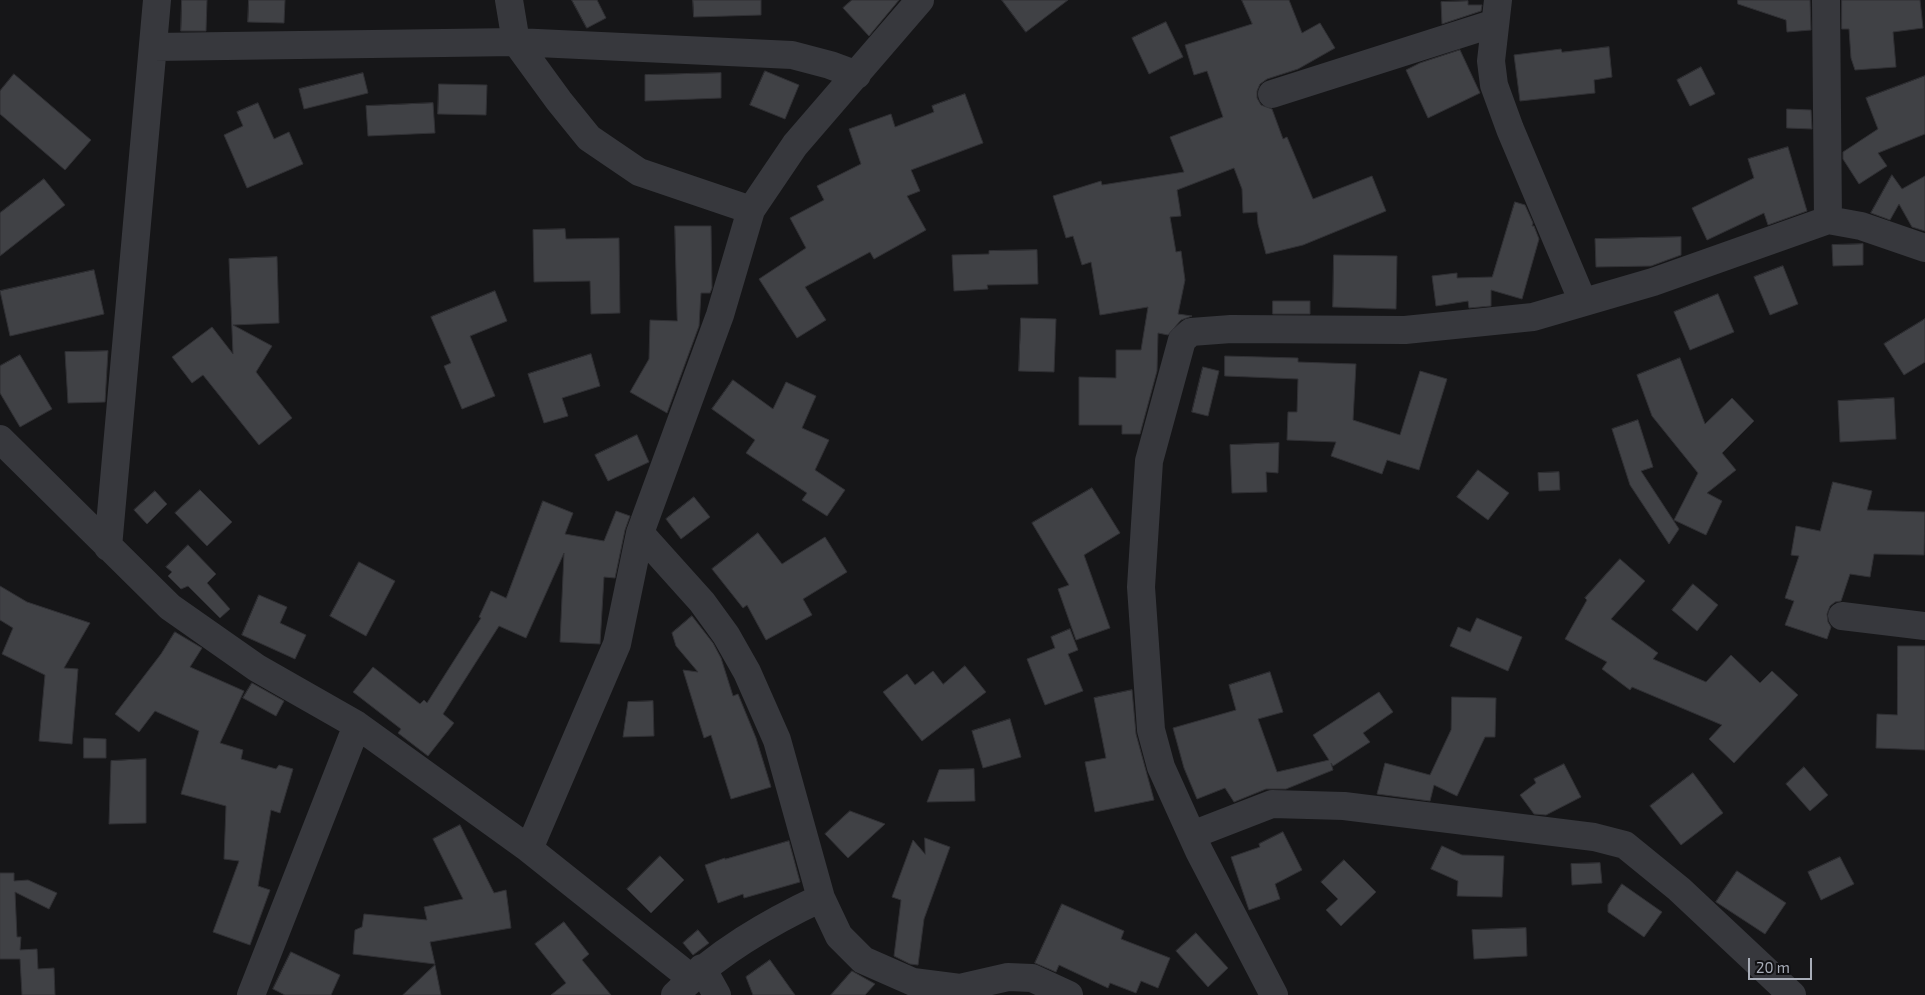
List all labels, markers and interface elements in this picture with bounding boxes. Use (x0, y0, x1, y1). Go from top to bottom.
scale bar (1750, 948, 1814, 980)
text: 20 m (1756, 958, 1790, 976)

